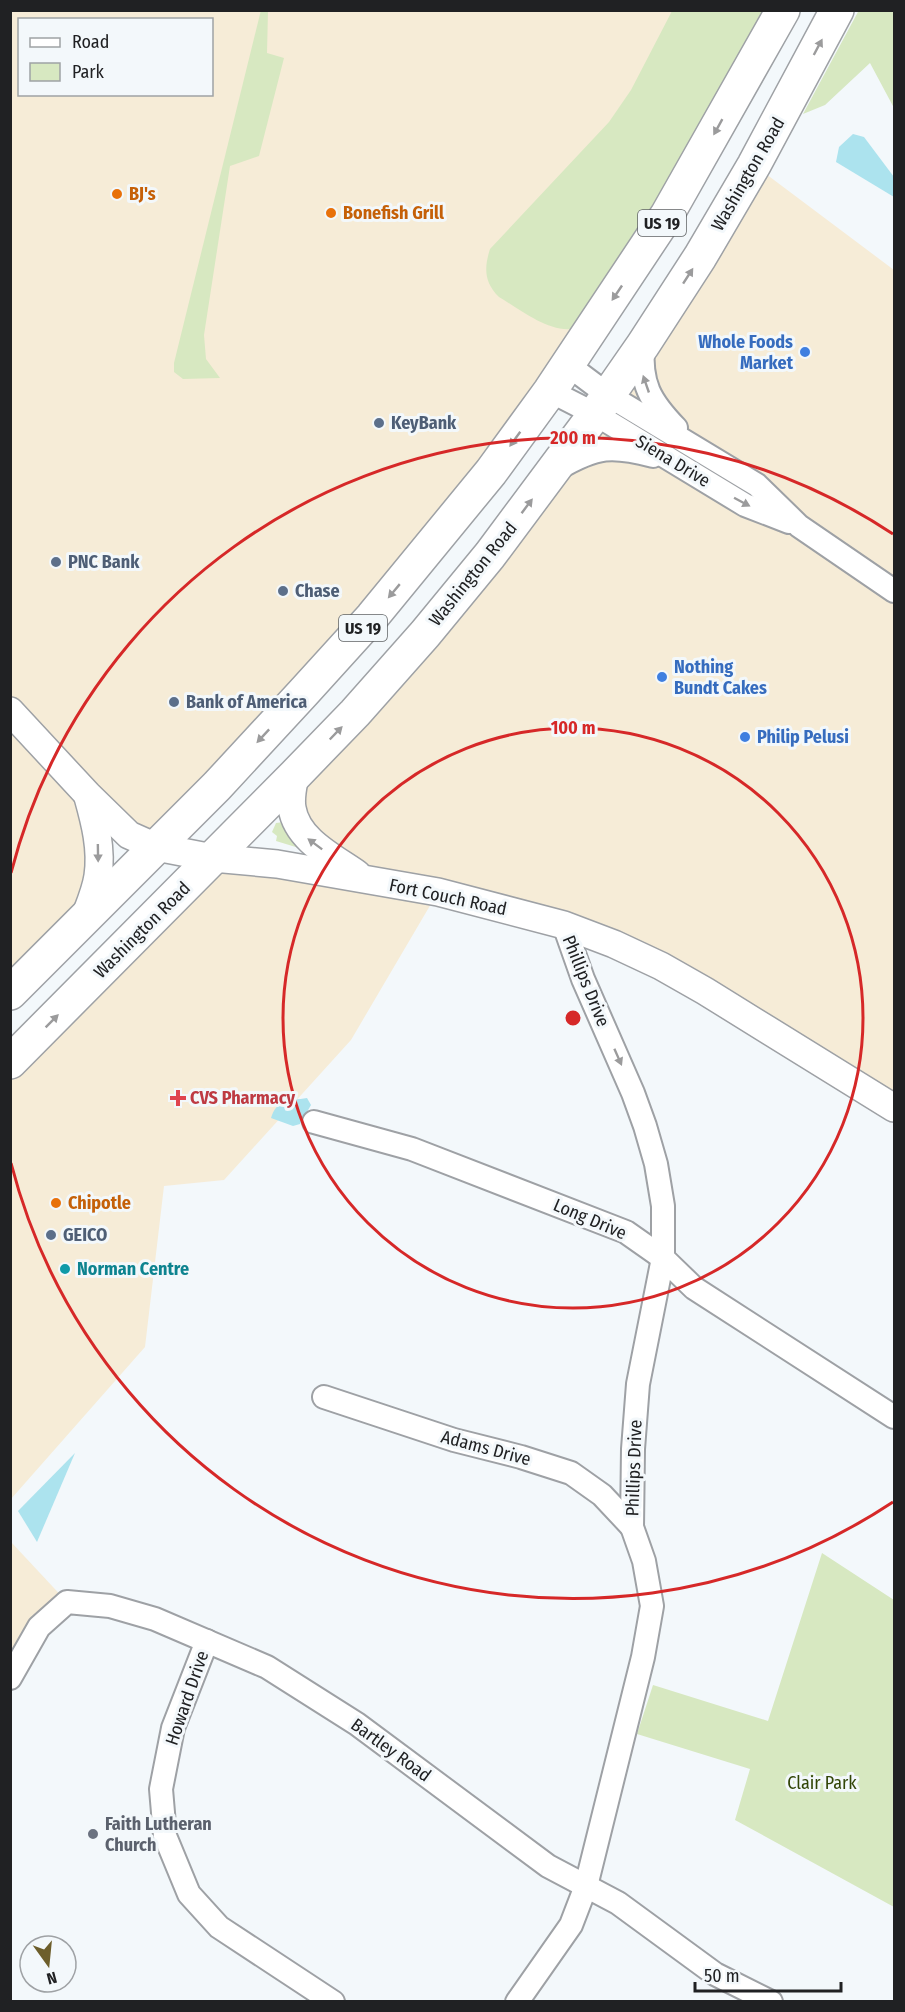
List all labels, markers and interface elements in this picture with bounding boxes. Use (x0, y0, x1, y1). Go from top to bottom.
legend (18, 18, 213, 96)
text: Road (72, 31, 109, 53)
one-way arrow (813, 39, 822, 56)
text: Park (72, 61, 105, 83)
street label: Washington Road (707, 113, 789, 235)
one-way arrow (713, 119, 724, 135)
place label: BJ's (129, 183, 156, 205)
marker: BJ's (110, 187, 124, 201)
place label: Bonefish Grill (343, 202, 444, 224)
marker: Bonefish Grill (324, 206, 338, 220)
road number: US 19 (638, 210, 686, 236)
one-way arrow (682, 268, 693, 285)
one-way arrow (611, 285, 622, 301)
place label: Whole Foods Market (698, 331, 794, 374)
marker: Whole Foods Market (798, 345, 812, 359)
one-way arrow (641, 375, 650, 393)
place label: KeyBank (391, 412, 457, 434)
marker: KeyBank (372, 416, 386, 430)
text: 200 m (549, 427, 596, 449)
street label: Siena Drive (632, 430, 714, 492)
one-way arrow (510, 431, 522, 446)
one-way arrow (734, 497, 751, 507)
one-way arrow (521, 498, 533, 514)
street label: Washington Road (424, 518, 522, 630)
place label: PNC Bank (68, 551, 140, 573)
marker: PNC Bank (49, 555, 63, 569)
place label: Chase (295, 580, 340, 602)
one-way arrow (388, 583, 401, 598)
marker: Chase (276, 584, 290, 598)
road number: US 19 (339, 615, 387, 641)
place label: Nothing Bundt Cakes (674, 656, 767, 699)
marker: Nothing Bundt Cakes (655, 670, 669, 684)
place label: Bank of America (186, 691, 307, 713)
marker: Bank of America (167, 695, 181, 709)
text: 100 m (551, 717, 595, 739)
one-way arrow (329, 725, 343, 740)
place label: Philip Pelusi (757, 726, 849, 748)
one-way arrow (256, 728, 270, 743)
marker: Philip Pelusi (738, 730, 752, 744)
one-way arrow (307, 838, 323, 851)
one-way arrow (94, 843, 103, 862)
street label: Fort Couch Road (387, 874, 509, 920)
street label: Washington Road (89, 877, 195, 983)
street label: Phillips Drive (558, 932, 614, 1030)
centre of rings (563, 1008, 583, 1028)
one-way arrow (44, 1015, 58, 1029)
one-way arrow (613, 1049, 622, 1066)
place label: CVS Pharmacy (190, 1087, 296, 1109)
marker: CVS Pharmacy (171, 1091, 185, 1105)
place label: Chipotle (68, 1192, 131, 1214)
street label: Long Drive (550, 1194, 630, 1244)
marker: Chipotle (49, 1196, 63, 1210)
place label: GEICO (63, 1224, 107, 1246)
marker: GEICO (44, 1228, 58, 1242)
place label: Norman Centre (77, 1258, 189, 1280)
marker: Norman Centre (58, 1262, 72, 1276)
street label: Phillips Drive (621, 1419, 647, 1517)
street label: Adams Drive (439, 1425, 533, 1471)
street label: Howard Drive (161, 1648, 213, 1748)
street label: Bartley Road (347, 1714, 435, 1786)
park label: Clair Park (787, 1772, 857, 1794)
place label: Faith Lutheran Church (105, 1813, 212, 1856)
marker: Faith Lutheran Church (86, 1827, 100, 1841)
north arrow (18, 1934, 78, 1994)
scale bar (695, 1955, 840, 1993)
text: 50 m (704, 1965, 740, 1987)
text: N (45, 1968, 59, 1988)

